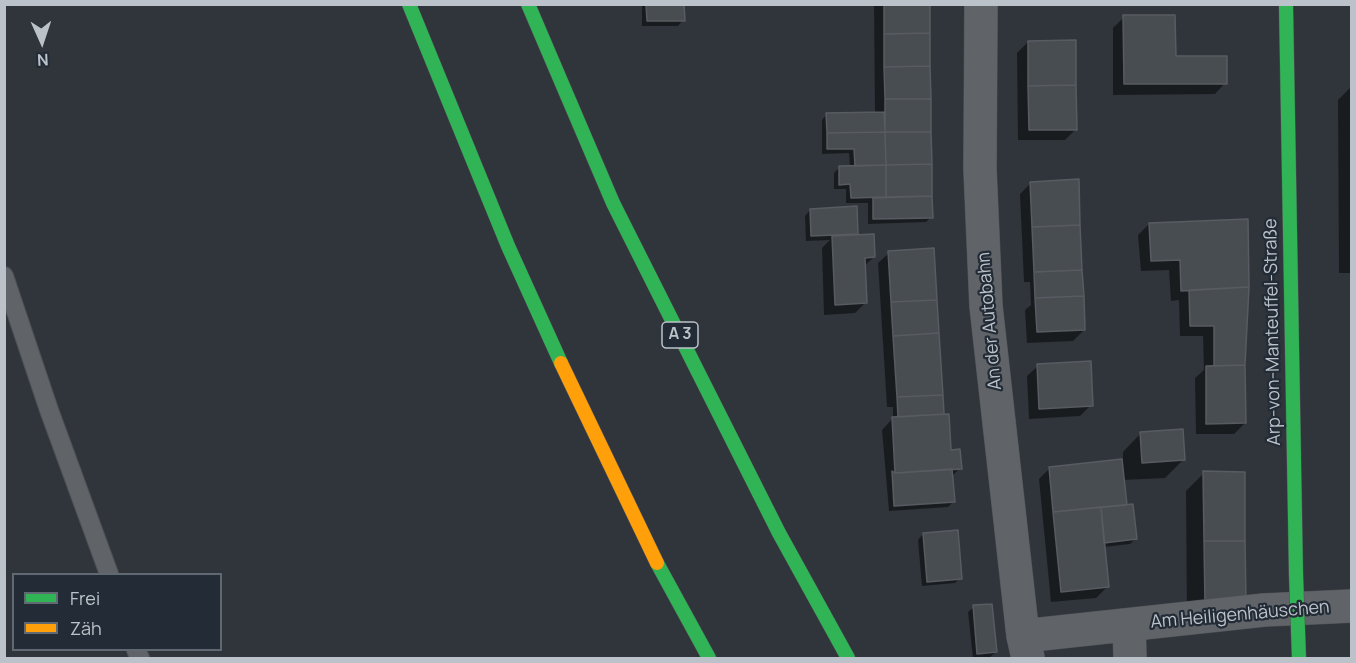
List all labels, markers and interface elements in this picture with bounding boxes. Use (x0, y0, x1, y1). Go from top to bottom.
north arrow (12, 12, 72, 72)
text: N (37, 49, 49, 71)
street label: Arp-von-Manteuffel-Straße (1260, 218, 1286, 446)
street label: An der Autobahn (973, 251, 1007, 391)
road number: A 3 (662, 322, 698, 348)
legend (12, 573, 222, 651)
text: Frei (70, 586, 100, 610)
street label: Am Heiligenhäuschen (1150, 596, 1330, 634)
text: Zäh (70, 616, 102, 640)

